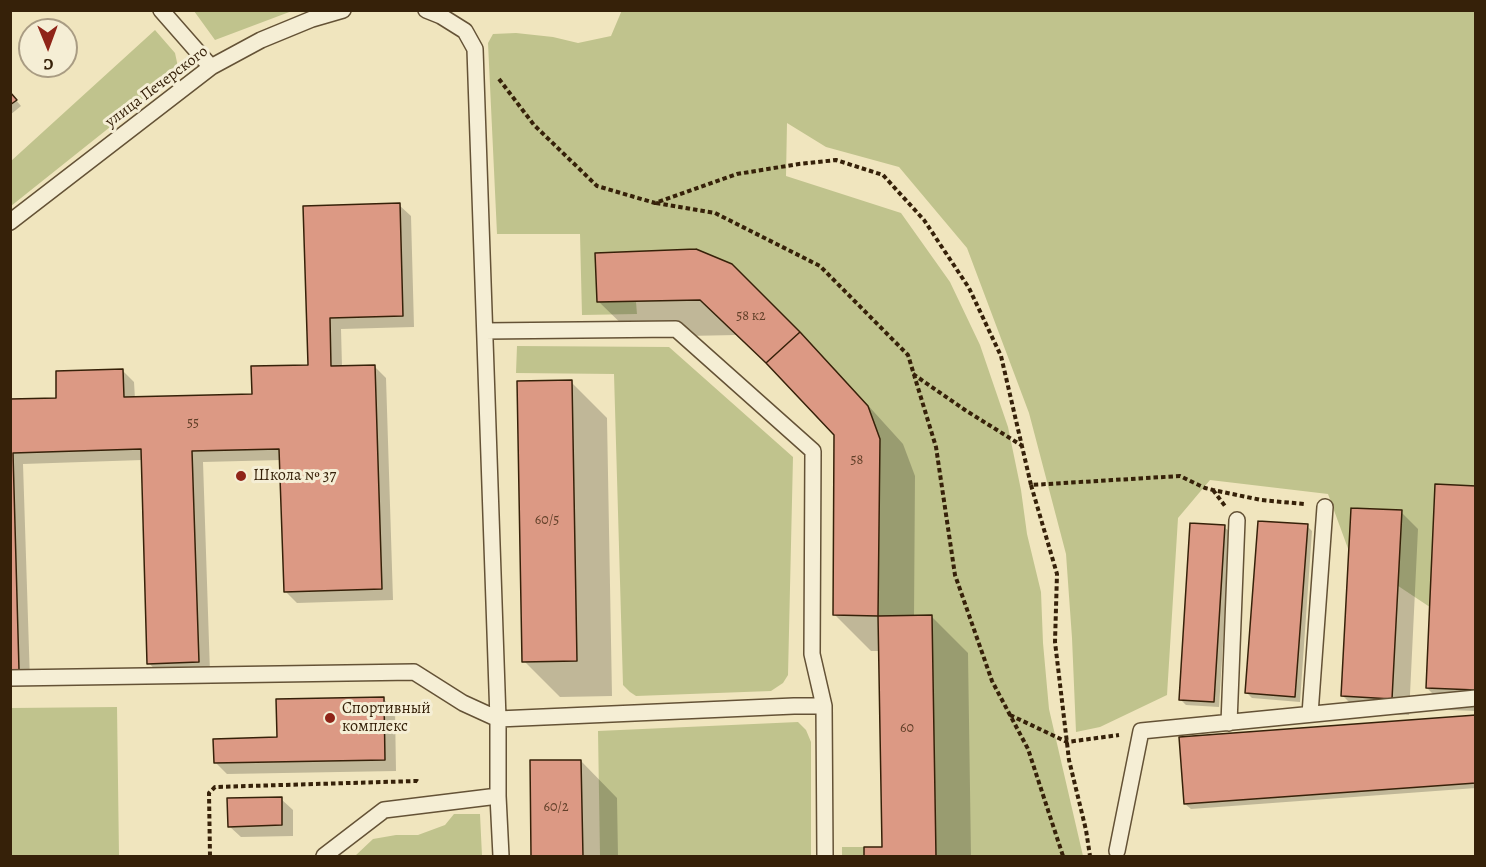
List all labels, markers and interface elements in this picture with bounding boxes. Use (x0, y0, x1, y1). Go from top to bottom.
north arrow (18, 18, 78, 78)
street label: улица Печерского (102, 42, 212, 132)
text: С (43, 53, 53, 75)
house number: 58 к2 (736, 309, 766, 325)
house number: 55 (187, 416, 199, 432)
house number: 58 (851, 453, 863, 469)
place label: Школа № 37 (253, 466, 336, 486)
marker: Школа № 37 (234, 469, 248, 483)
house number: 60/5 (535, 513, 559, 529)
place label: Спортивный комплекс (342, 699, 431, 737)
marker: Спортивный комплекс (323, 711, 337, 725)
house number: 60 (900, 721, 914, 737)
house number: 60/2 (543, 800, 569, 816)

